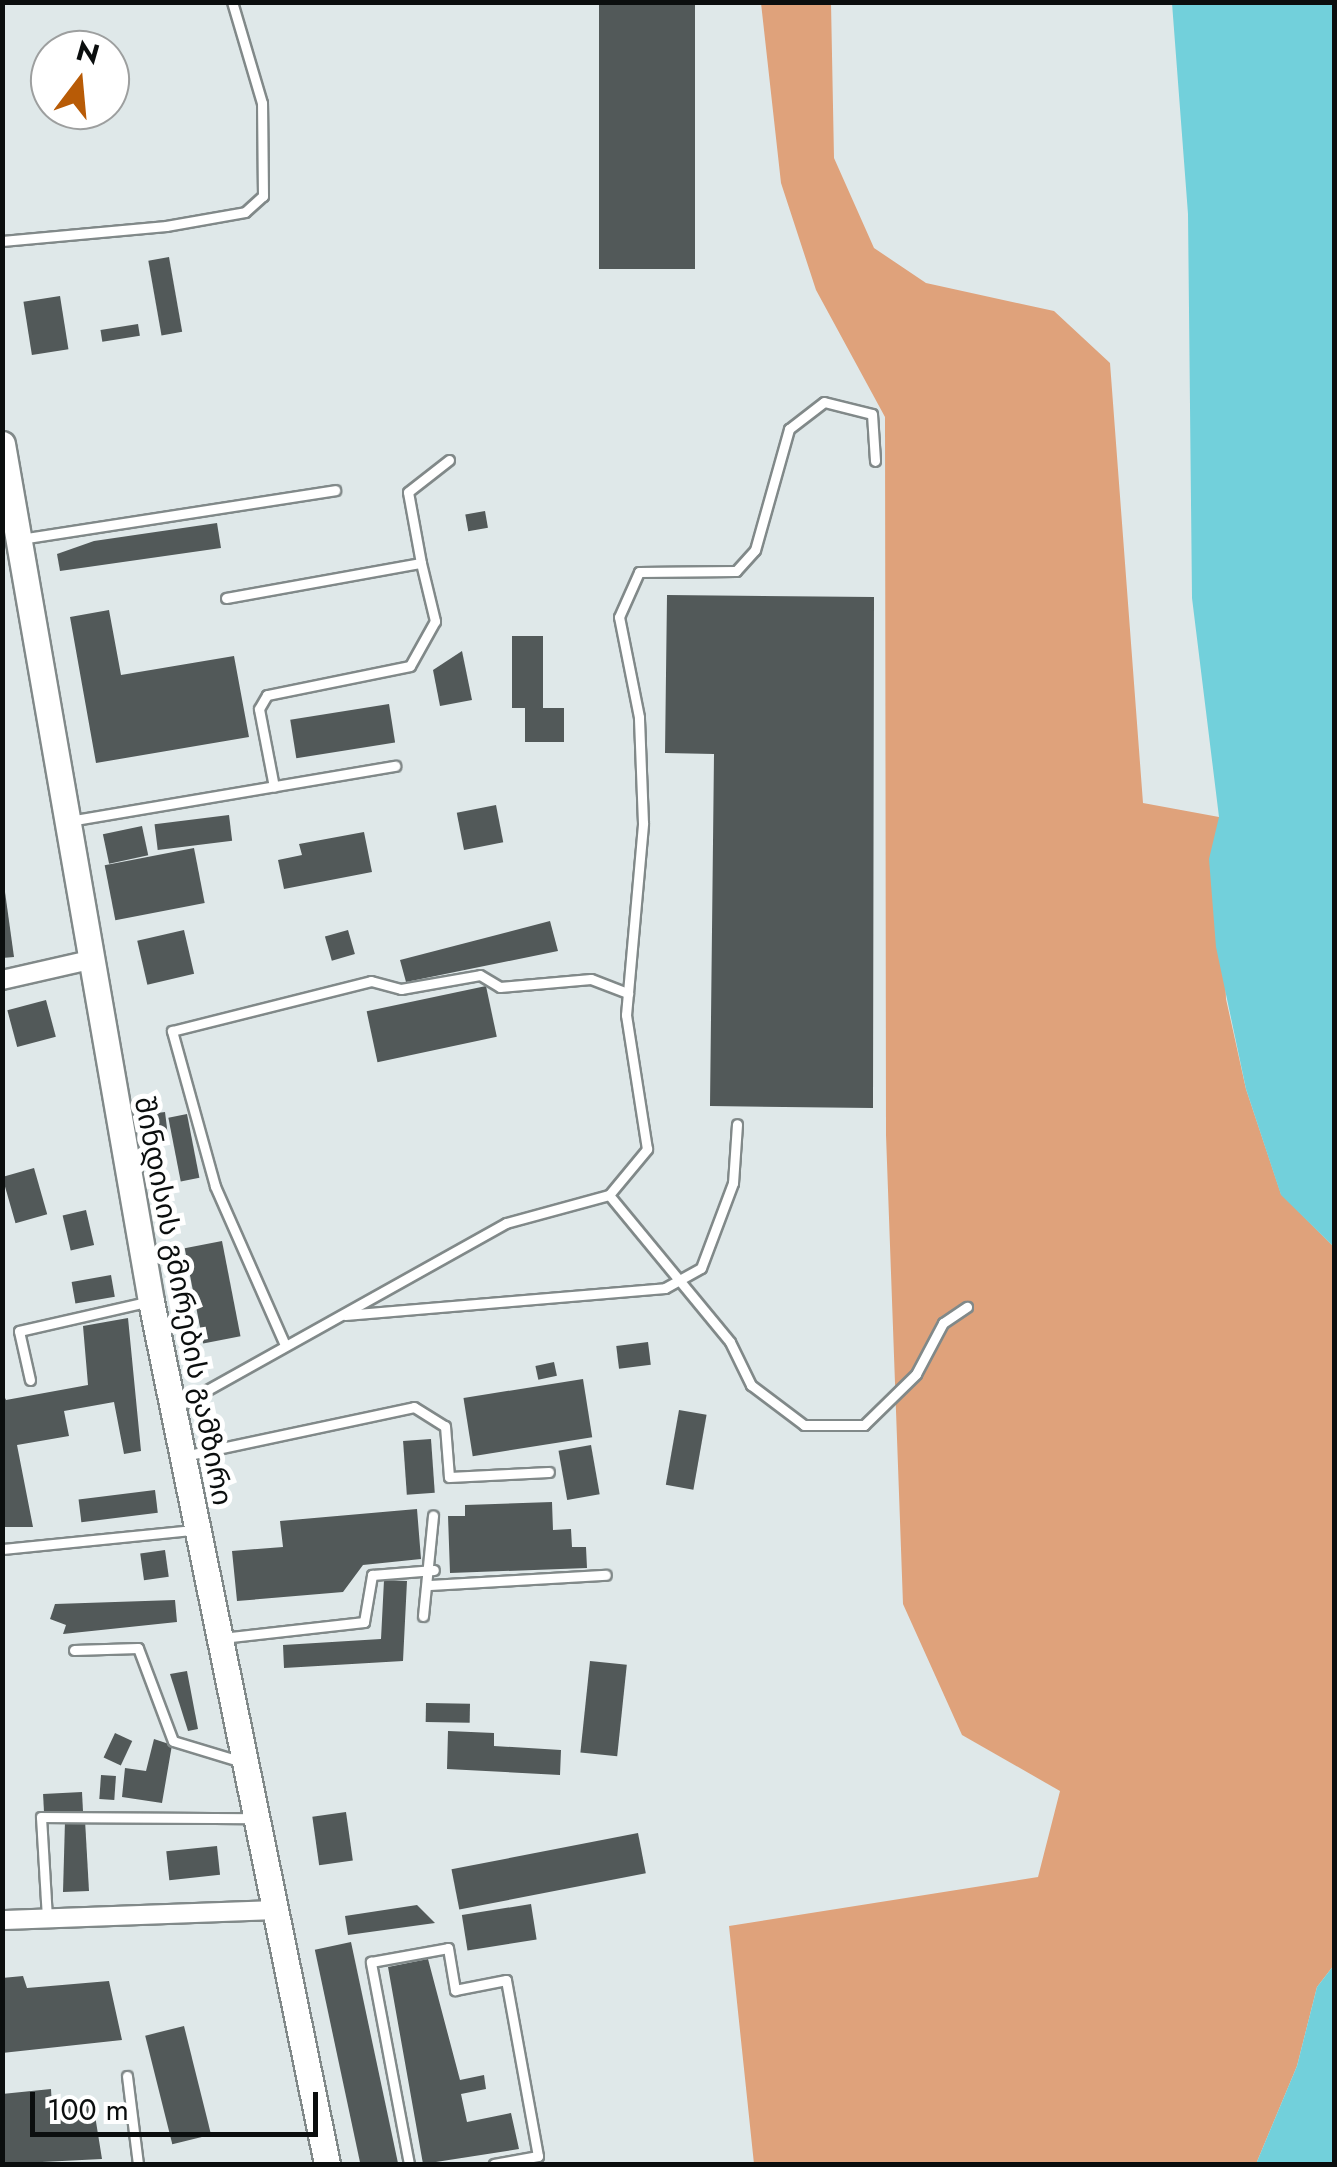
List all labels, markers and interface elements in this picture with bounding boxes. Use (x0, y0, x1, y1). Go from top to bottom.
north arrow (30, 30, 130, 130)
text: N (72, 30, 104, 75)
street label: შინდისის გმირების გამზირი (127, 1094, 239, 1508)
scale bar (35, 2072, 322, 2134)
text: 100 m (47, 2088, 129, 2131)

